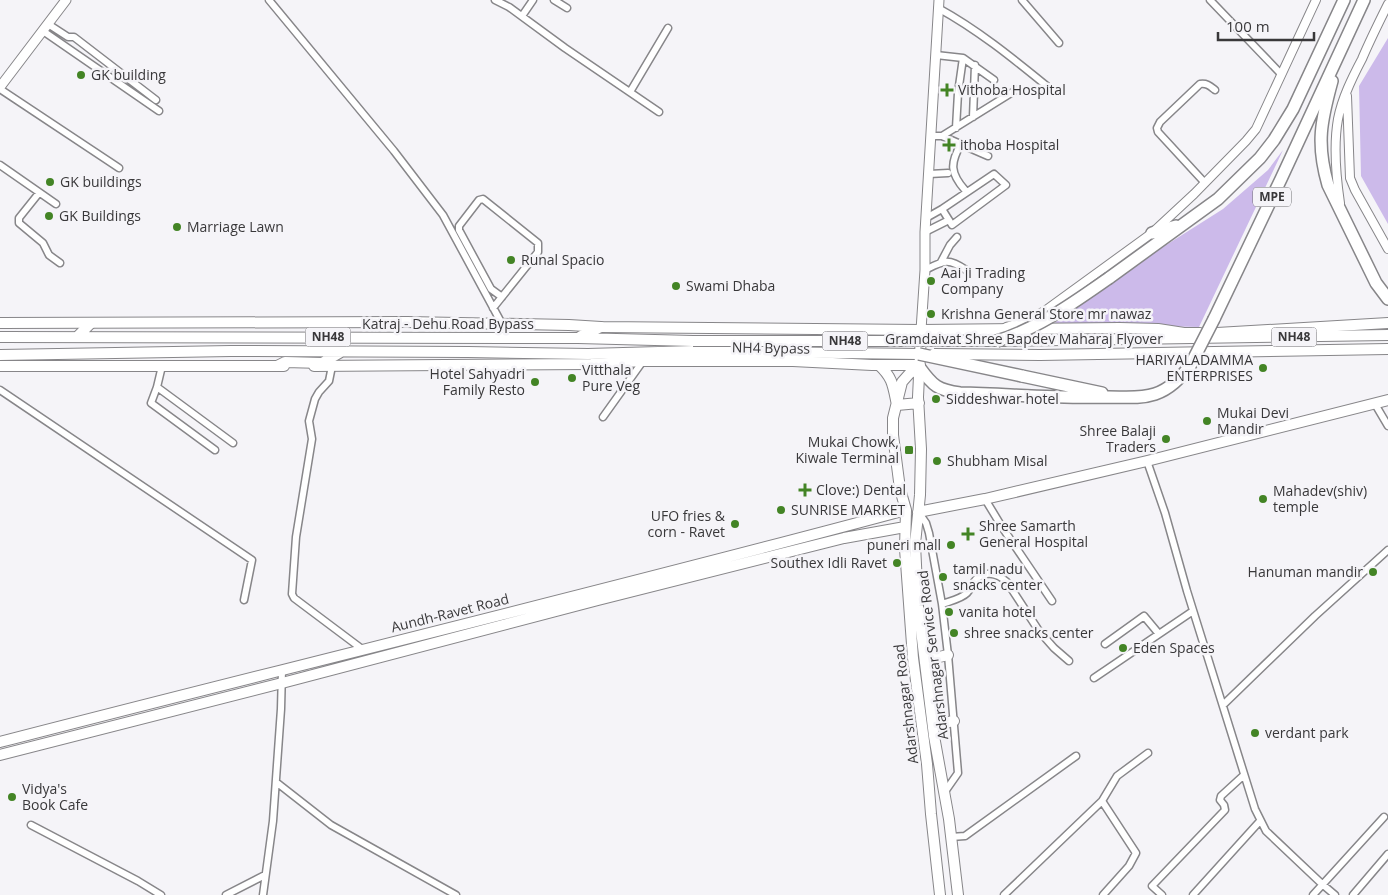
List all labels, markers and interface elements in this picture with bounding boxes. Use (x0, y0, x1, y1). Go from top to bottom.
scale bar (1218, 10, 1314, 42)
text: 100 m (1226, 16, 1270, 36)
place label: GK building (91, 65, 166, 84)
marker: GK building (75, 69, 87, 81)
place label: Vithoba Hospital (958, 80, 1066, 99)
marker: Vithoba Hospital (940, 83, 954, 97)
place label: ithoba Hospital (960, 135, 1059, 154)
marker: ithoba Hospital (942, 138, 956, 152)
place label: GK buildings (60, 172, 142, 191)
marker: GK buildings (44, 176, 56, 188)
road number: MPE (1253, 188, 1291, 206)
place label: GK Buildings (59, 206, 141, 225)
marker: GK Buildings (43, 210, 55, 222)
place label: Marriage Lawn (187, 217, 284, 236)
marker: Marriage Lawn (171, 221, 183, 233)
place label: Runal Spacio (521, 250, 604, 269)
marker: Runal Spacio (505, 254, 517, 266)
place label: Aai ji Trading Company (941, 263, 1025, 298)
marker: Aai ji Trading Company (925, 275, 937, 287)
place label: Swami Dhaba (686, 276, 775, 295)
marker: Swami Dhaba (670, 280, 682, 292)
place label: Krishna General Store mr nawaz (941, 304, 1152, 323)
marker: Krishna General Store mr nawaz (925, 308, 937, 320)
street label: Katraj - Dehu Road Bypass (362, 314, 534, 333)
road number: NH48 (306, 328, 350, 347)
road number: NH48 (1272, 328, 1316, 347)
street label: Gramdaivat Shree Bapdev Maharaj Flyover (885, 329, 1163, 348)
road number: NH48 (822, 332, 868, 351)
street label: NH4 Bypass (732, 337, 811, 358)
place label: HARIYALADAMMA ENTERPRISES (1135, 350, 1253, 385)
place label: Vitthala Pure Veg (582, 360, 640, 395)
marker: HARIYALADAMMA ENTERPRISES (1257, 362, 1269, 374)
place label: Hotel Sahyadri Family Resto (430, 364, 525, 399)
marker: Vitthala Pure Veg (566, 372, 578, 384)
marker: Hotel Sahyadri Family Resto (529, 376, 541, 388)
place label: Siddeshwar hotel (946, 389, 1059, 408)
marker: Siddeshwar hotel (930, 393, 942, 405)
place label: Mukai Devi Mandir (1217, 403, 1289, 438)
marker: Mukai Devi Mandir (1201, 415, 1213, 427)
place label: Shree Balaji Traders (1079, 421, 1156, 456)
place label: Mukai Chowk, Kiwale Terminal (796, 432, 899, 467)
marker: Shree Balaji Traders (1160, 433, 1172, 445)
marker: Mukai Chowk, Kiwale Terminal (903, 444, 915, 456)
place label: Shubham Misal (947, 451, 1048, 470)
marker: Shubham Misal (931, 455, 943, 467)
place label: Clove:) Dental (816, 480, 906, 499)
place label: Mahadev(shiv) temple (1273, 481, 1367, 516)
marker: Clove:) Dental (798, 483, 812, 497)
marker: Mahadev(shiv) temple (1257, 493, 1269, 505)
place label: SUNRISE MARKET (791, 500, 906, 519)
marker: SUNRISE MARKET (775, 504, 787, 516)
place label: UFO fries & corn - Ravet (648, 506, 726, 541)
place label: Shree Samarth General Hospital (979, 516, 1088, 551)
marker: UFO fries & corn - Ravet (729, 518, 741, 530)
marker: Shree Samarth General Hospital (961, 527, 975, 541)
place label: puneri mall (867, 535, 941, 554)
marker: puneri mall (945, 539, 957, 551)
place label: Southex Idli Ravet (770, 553, 887, 572)
marker: Southex Idli Ravet (891, 557, 903, 569)
place label: tamil nadu snacks center (953, 559, 1042, 594)
place label: Hanuman mandir (1248, 562, 1363, 581)
marker: Hanuman mandir (1367, 566, 1379, 578)
street label: Adarshnagar Service Road (913, 569, 952, 741)
marker: tamil nadu snacks center (937, 571, 949, 583)
street label: Aundh-Ravet Road (389, 589, 511, 636)
place label: vanita hotel (959, 602, 1036, 621)
marker: vanita hotel (943, 606, 955, 618)
place label: shree snacks center (964, 623, 1094, 642)
marker: shree snacks center (948, 627, 960, 639)
place label: Eden Spaces (1133, 638, 1215, 657)
marker: Eden Spaces (1117, 642, 1129, 654)
street label: Adarshnagar Road (889, 643, 922, 765)
place label: verdant park (1265, 723, 1349, 742)
marker: verdant park (1249, 727, 1261, 739)
place label: Vidya's Book Cafe (22, 779, 88, 814)
marker: Vidya's Book Cafe (6, 791, 18, 803)

